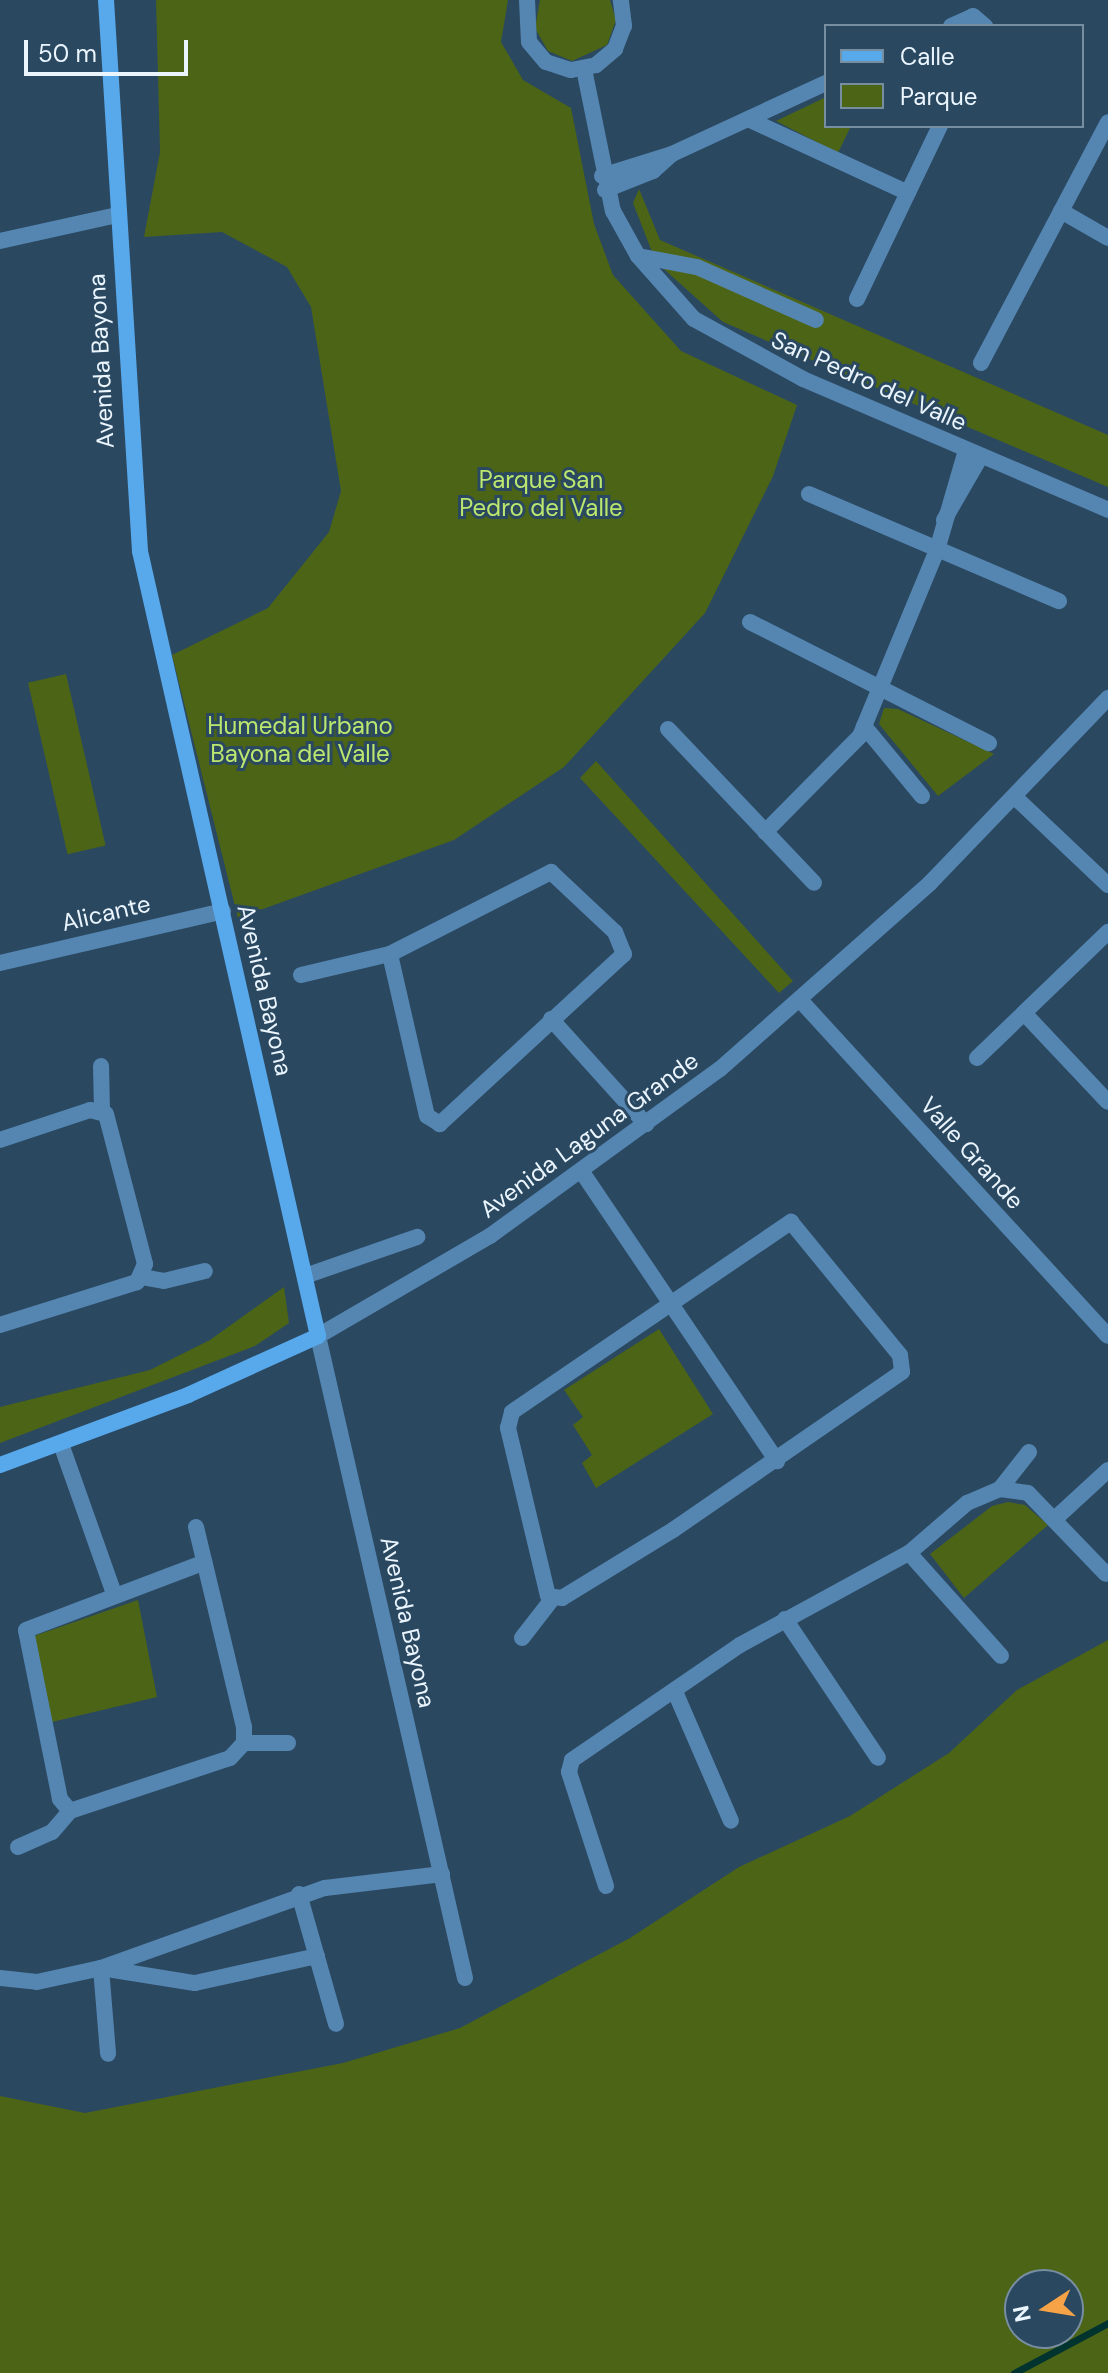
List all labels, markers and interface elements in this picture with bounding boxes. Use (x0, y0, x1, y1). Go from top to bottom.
scale bar (28, 24, 192, 74)
legend (824, 24, 1084, 128)
text: 50 m (38, 38, 97, 69)
text: Calle (900, 41, 955, 72)
text: Parque (900, 81, 977, 112)
street label: Avenida Bayona (82, 273, 120, 449)
street label: San Pedro del Valle (767, 325, 971, 437)
park label: Parque San Pedro del Valle (459, 466, 623, 522)
park label: Humedal Urbano Bayona del Valle (207, 712, 393, 768)
street label: Alicante (59, 889, 153, 937)
street label: Avenida Bayona (231, 902, 299, 1078)
street label: Avenida Laguna Grande (474, 1046, 704, 1224)
street label: Valle Grande (914, 1091, 1030, 1215)
street label: Avenida Bayona (374, 1534, 442, 1710)
north arrow (1004, 2269, 1084, 2349)
text: N (1006, 2303, 1038, 2325)

